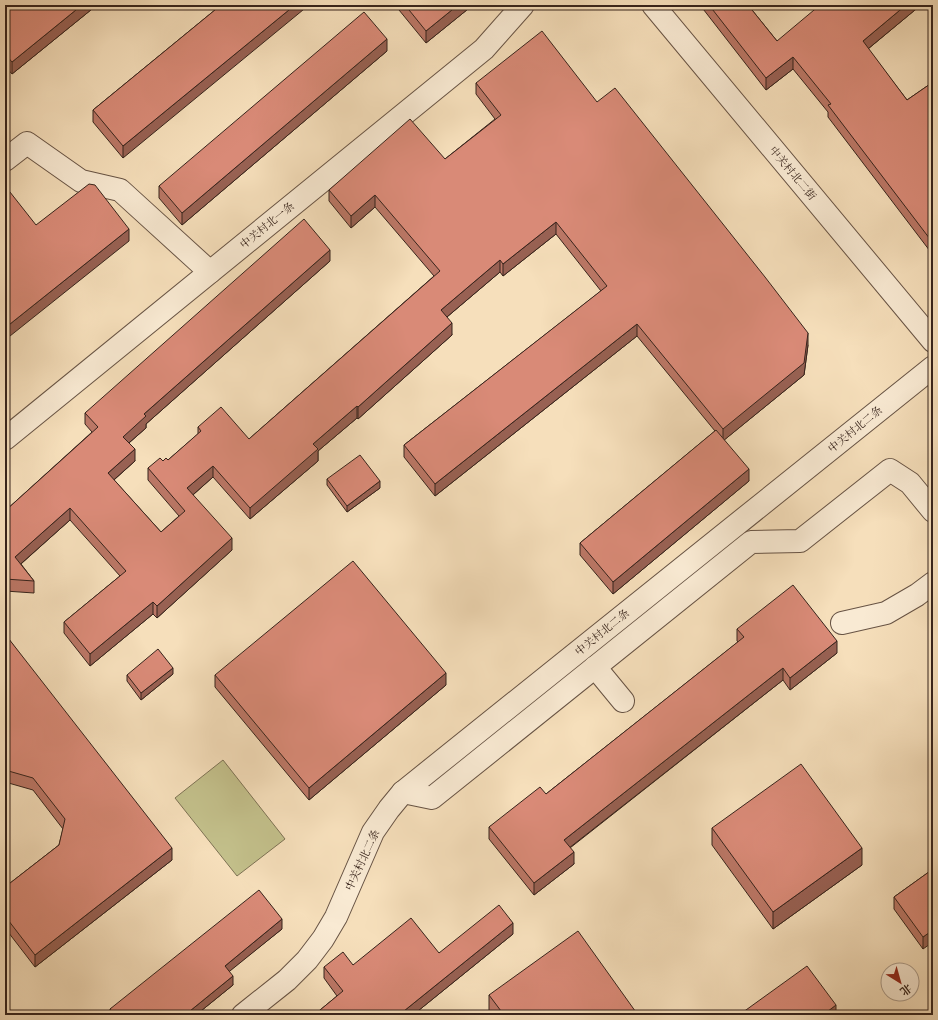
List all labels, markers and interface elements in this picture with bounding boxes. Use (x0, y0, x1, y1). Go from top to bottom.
street label: 中关村北二街 (766, 143, 820, 203)
street label: 中关村北一条 (237, 199, 297, 251)
street label: 中关村北二条 (825, 403, 885, 455)
street label: 中关村北二条 (572, 606, 632, 658)
street label: 中关村北二条 (342, 827, 382, 893)
north arrow (880, 962, 920, 1002)
text: 北 (897, 981, 915, 999)

